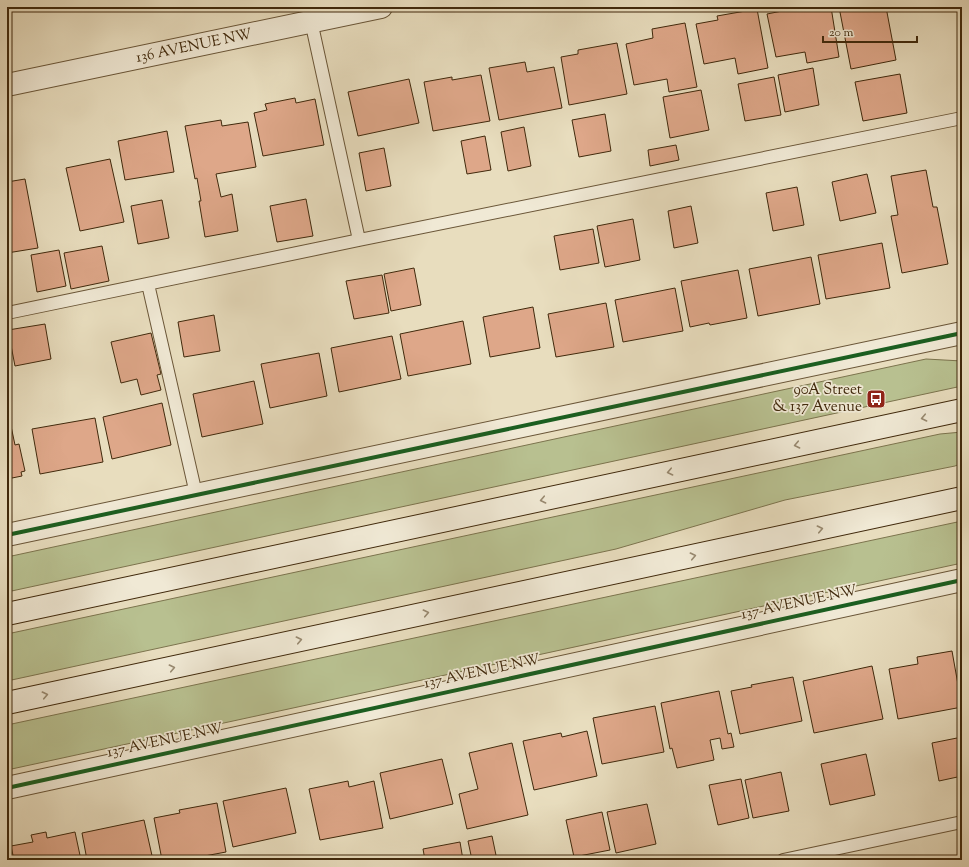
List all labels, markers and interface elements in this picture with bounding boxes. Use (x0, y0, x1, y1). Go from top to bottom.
scale bar (823, 18, 917, 44)
street label: 136 AVENUE NW (134, 24, 254, 68)
text: 20 m (829, 24, 854, 42)
place label: 90A Street & 137 Avenue (773, 380, 862, 418)
bus stop icon: 90A Street & 137 Avenue (865, 388, 887, 410)
one-way arrow (921, 413, 927, 421)
one-way arrow (794, 440, 800, 448)
one-way arrow (666, 468, 673, 476)
one-way arrow (539, 495, 546, 503)
one-way arrow (817, 525, 823, 533)
one-way arrow (690, 552, 696, 560)
street label: 137 AVENUE NW (739, 580, 859, 626)
one-way arrow (423, 610, 430, 618)
one-way arrow (296, 637, 303, 645)
street label: 137 AVENUE NW (422, 649, 542, 695)
one-way arrow (169, 664, 175, 672)
one-way arrow (42, 691, 48, 699)
street label: 137 AVENUE NW (105, 718, 225, 764)

